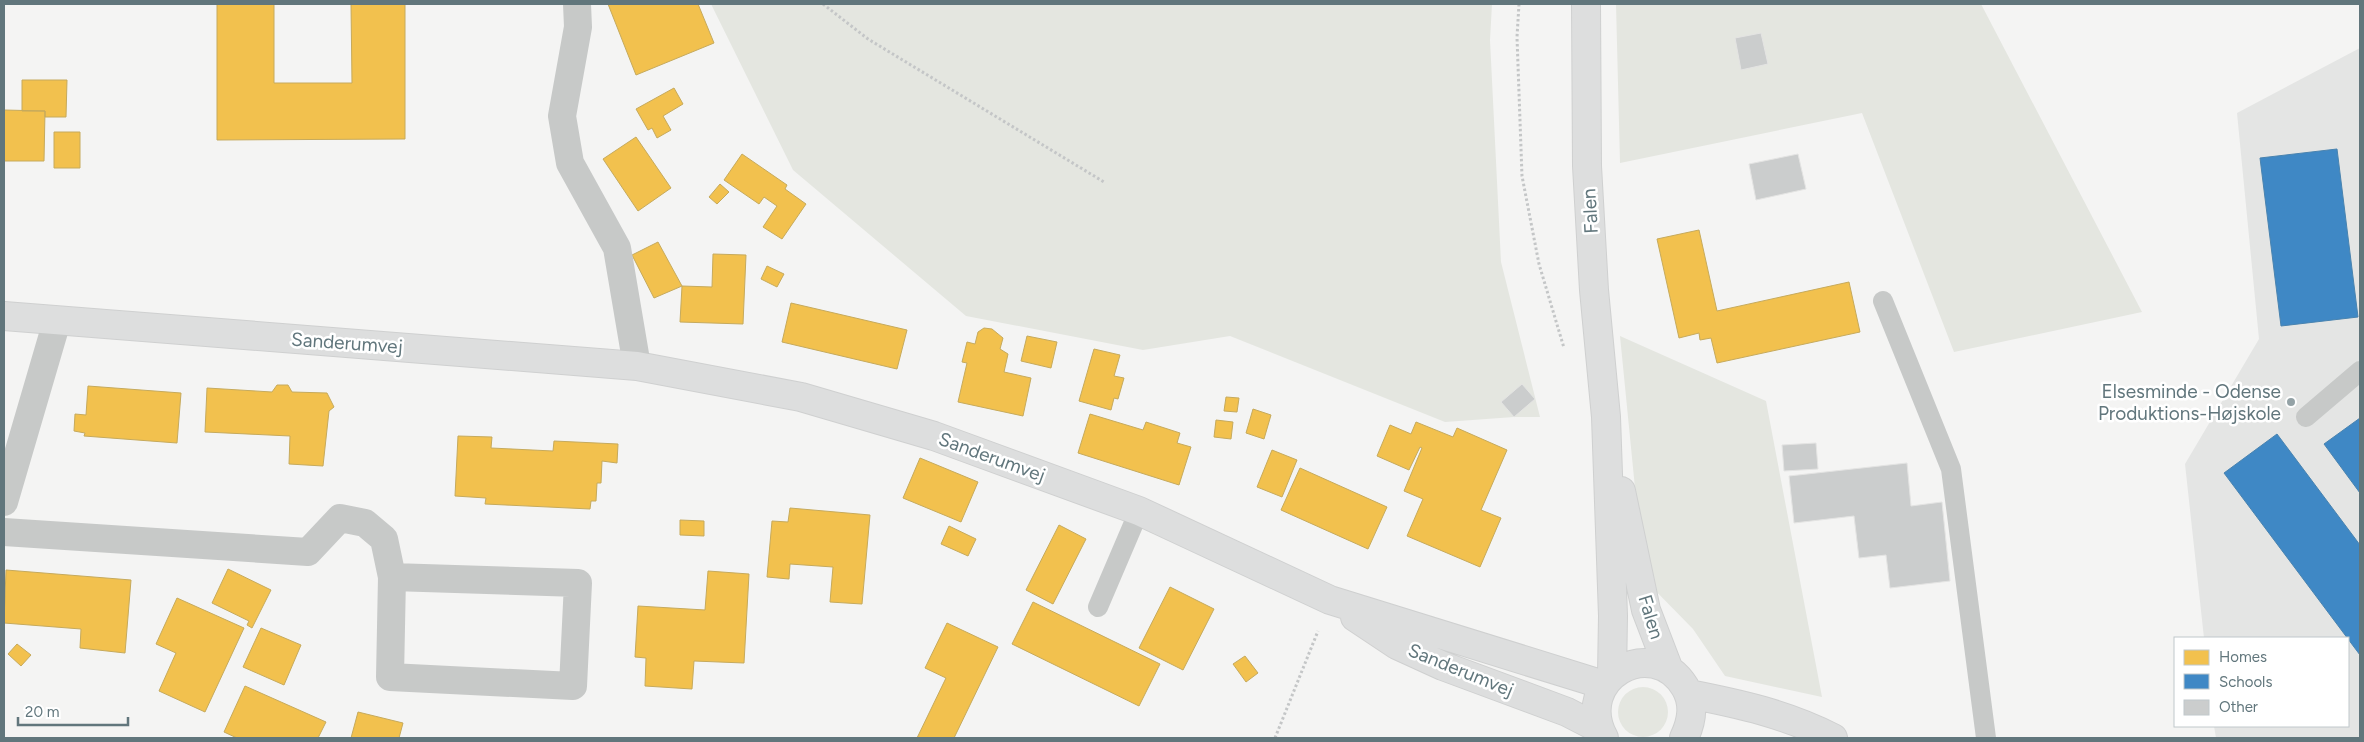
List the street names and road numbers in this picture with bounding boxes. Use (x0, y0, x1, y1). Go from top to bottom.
street label: Falen (1577, 188, 1603, 234)
street label: Sanderumvej (290, 328, 404, 358)
street label: Sanderumvej (936, 427, 1048, 487)
street label: Falen (1633, 592, 1669, 642)
street label: Sanderumvej (1405, 638, 1517, 702)

